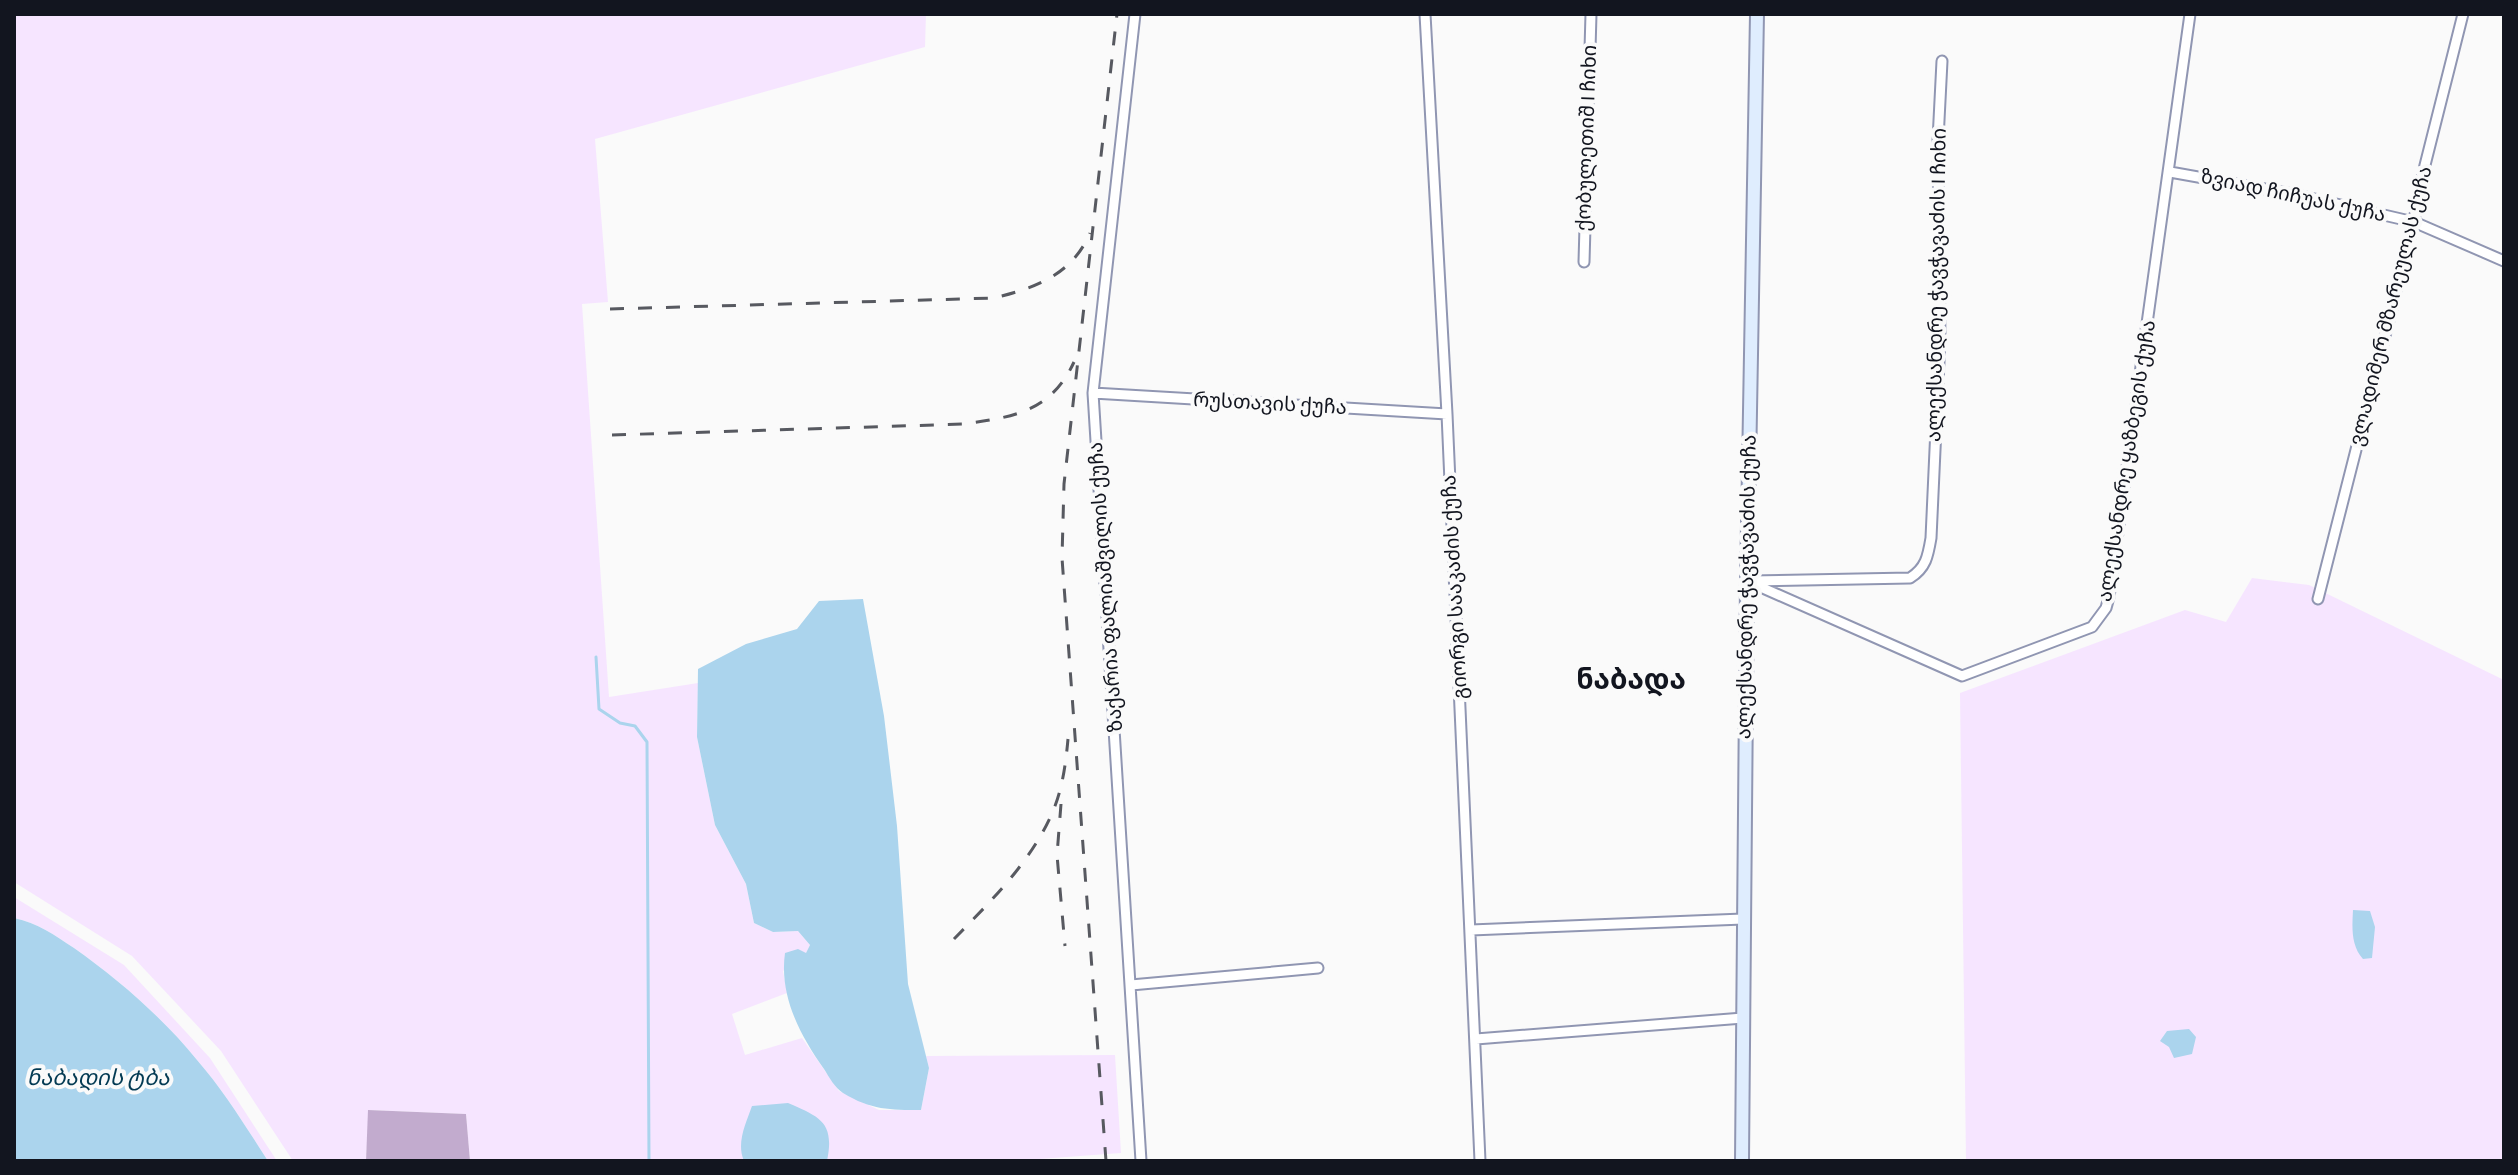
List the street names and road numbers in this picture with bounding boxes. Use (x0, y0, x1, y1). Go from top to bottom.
street label: ქობულეთიშ I ჩიხი (1570, 44, 1604, 232)
street label: ალექსანდრე ჭავჭავაძის I ჩიხი (1920, 128, 1954, 442)
street label: ზვიად ჩიჩუას ქუჩა (2198, 163, 2388, 229)
street label: ვლადიმერ მზარეულას ქუჩა (2343, 163, 2439, 449)
street label: ალექსანდრე ყაზბეგის ქუჩა (2091, 318, 2163, 604)
street label: რუსთავის ქუჩა (1192, 386, 1348, 422)
street label: ალექსანდრე ჭავჭავაძის ქუჩა (1730, 435, 1764, 739)
street label: ზაქარია ფალიაშვილის ქუჩა (1082, 441, 1130, 733)
street label: გიორგი სააკაძის ქუჩა (1435, 474, 1475, 700)

